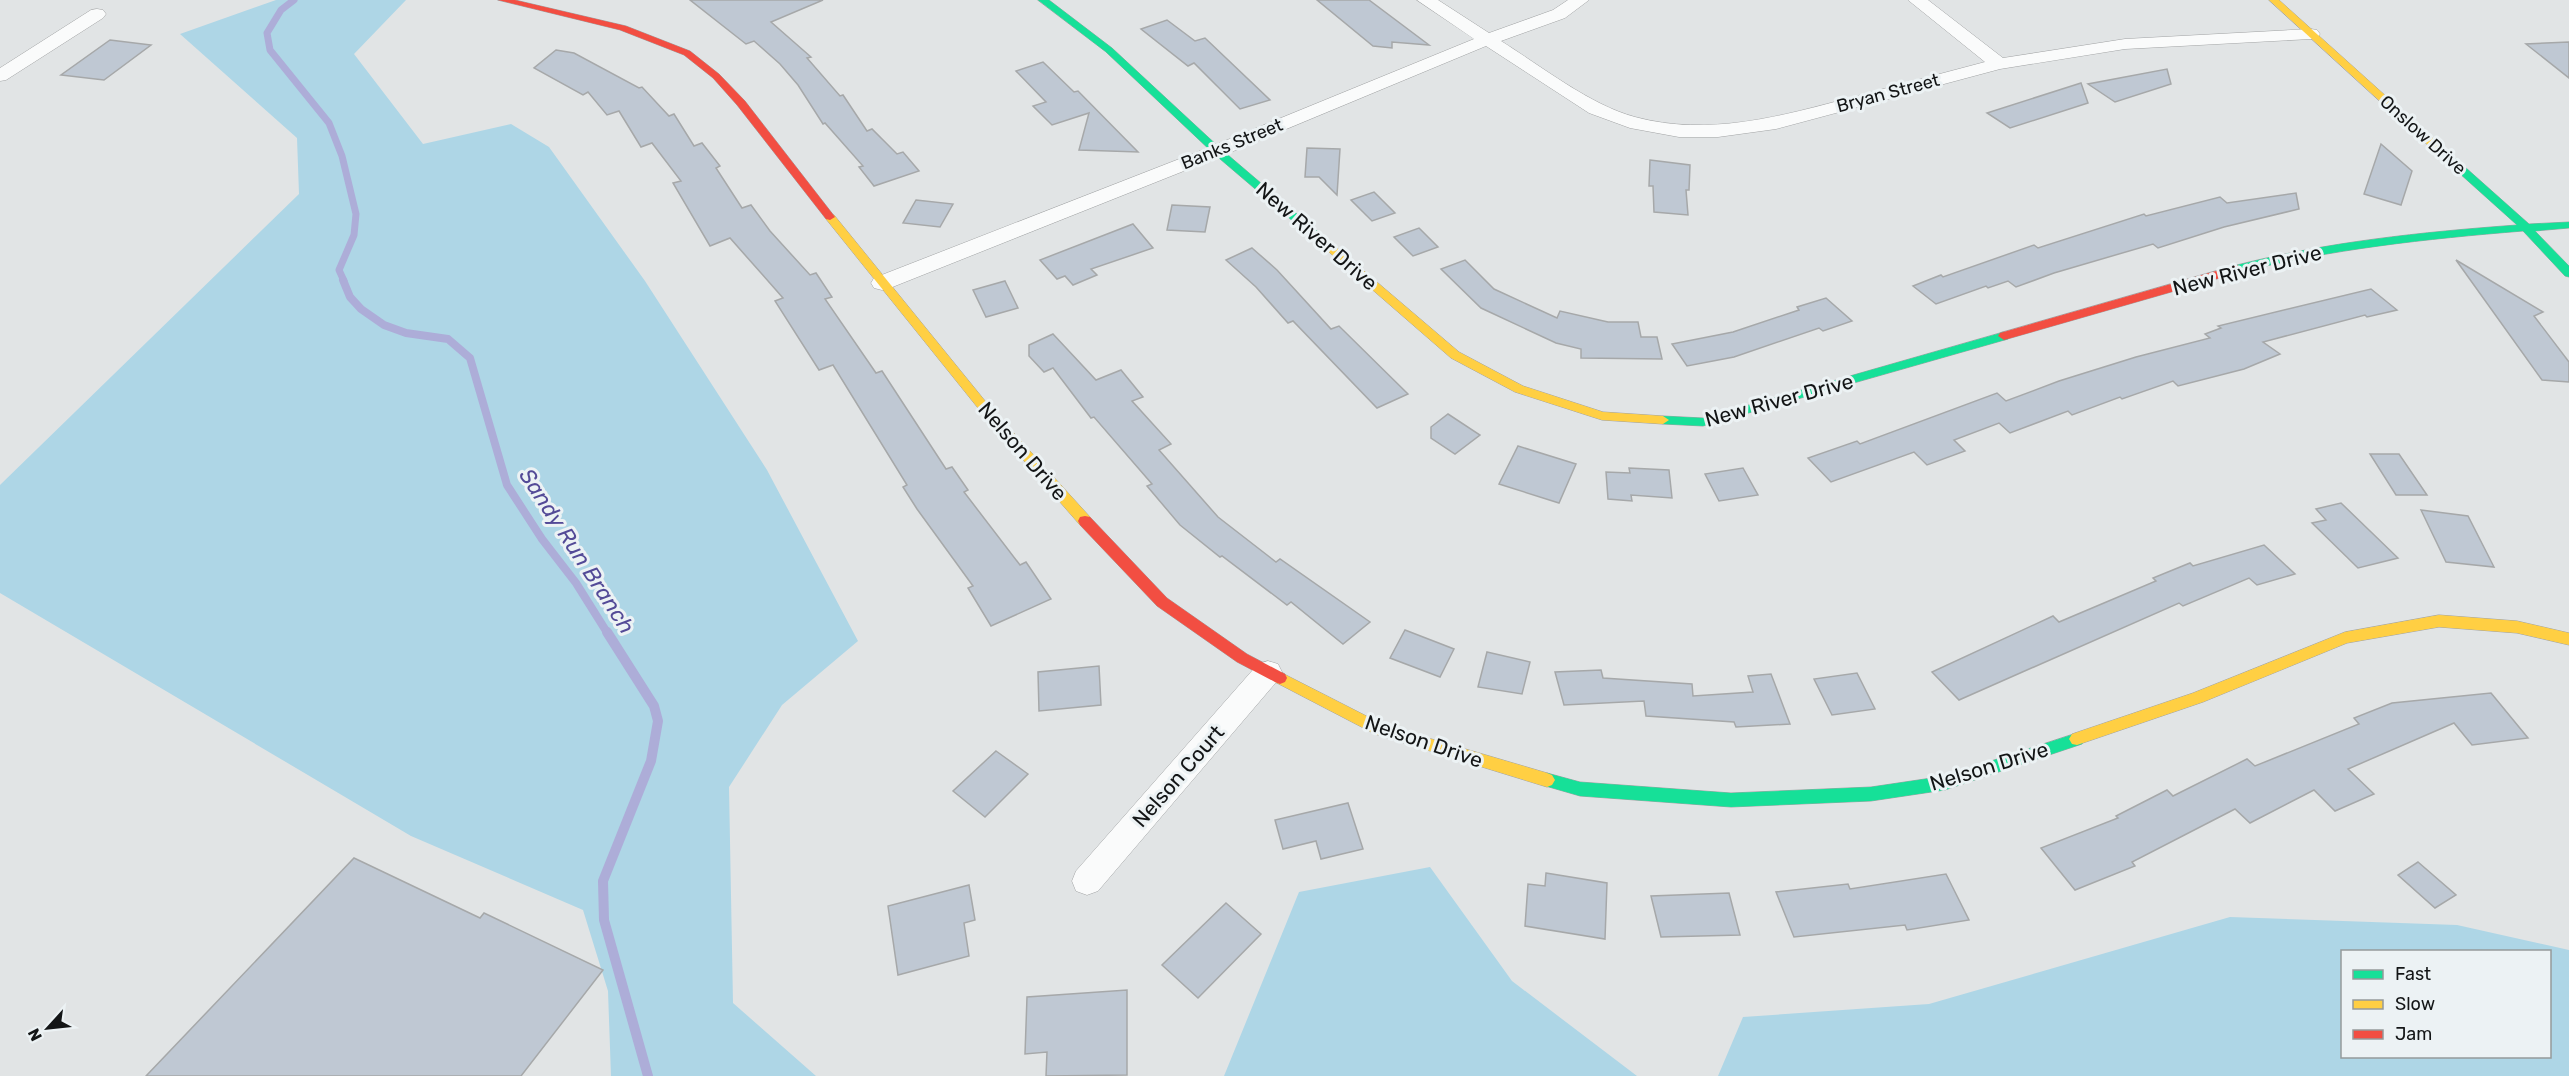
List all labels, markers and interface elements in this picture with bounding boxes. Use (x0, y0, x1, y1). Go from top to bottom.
street label: Bryan Street (1834, 69, 1942, 117)
street label: Onslow Drive (2375, 91, 2471, 179)
street label: Banks Street (1178, 114, 1286, 174)
street label: New River Drive (1251, 177, 1383, 295)
street label: New River Drive (2170, 239, 2324, 301)
street label: New River Drive (1702, 368, 1856, 432)
street label: Nelson Drive (973, 397, 1073, 505)
water label: Sandy Run Branch (514, 463, 640, 639)
street label: Nelson Drive (1362, 709, 1486, 773)
street label: Nelson Court (1127, 720, 1229, 832)
street label: Nelson Drive (1927, 736, 2051, 796)
legend (2341, 950, 2551, 1058)
text: Fast (2395, 963, 2431, 985)
text: Slow (2395, 993, 2435, 1015)
north arrow (18, 998, 78, 1058)
text: Jam (2395, 1023, 2432, 1045)
text: N (24, 1025, 46, 1044)

